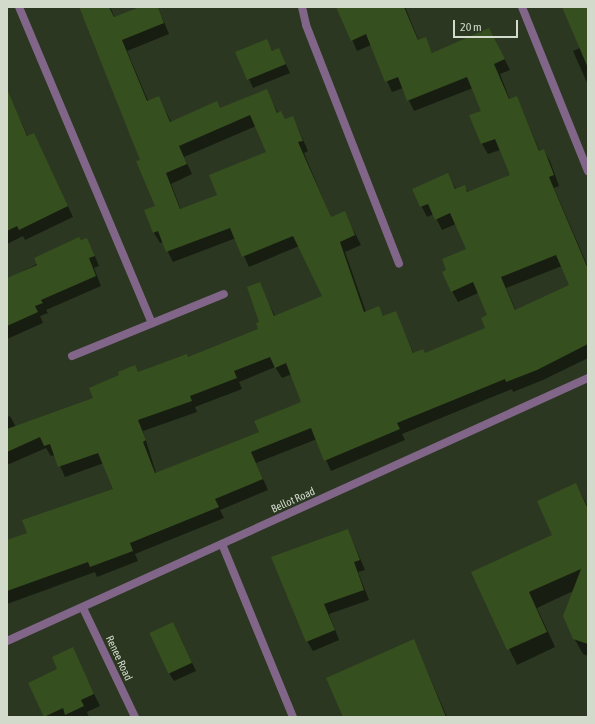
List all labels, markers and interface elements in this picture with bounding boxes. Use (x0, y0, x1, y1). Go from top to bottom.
scale bar (455, 12, 520, 38)
text: 20 m (460, 20, 482, 34)
street label: Bellot Road (269, 484, 317, 516)
street label: Renee Road (103, 633, 135, 683)

